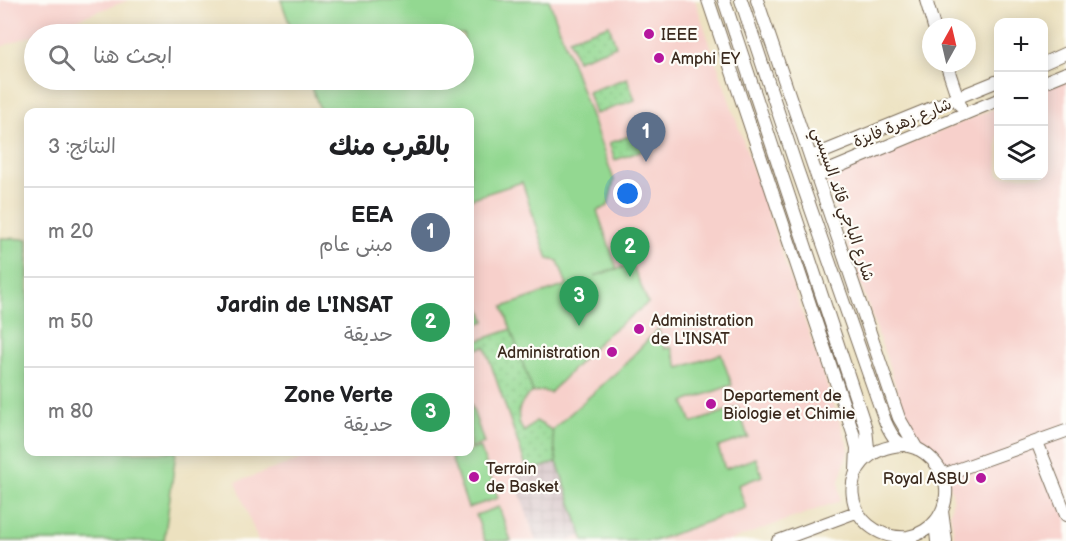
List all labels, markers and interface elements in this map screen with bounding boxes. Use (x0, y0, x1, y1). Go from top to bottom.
north arrow (922, 18, 976, 72)
map controls (994, 18, 1048, 180)
button: + (994, 18, 1048, 72)
search box (24, 24, 474, 90)
place label: IEEE (661, 26, 698, 45)
marker: IEEE (642, 27, 656, 41)
icon: search (45, 41, 78, 74)
text: ابحث هنا (93, 43, 173, 70)
place label: Amphi EY (671, 50, 741, 69)
marker: Amphi EY (652, 51, 666, 65)
button: − (994, 72, 1048, 126)
street label: شارع زهرة فايزة (850, 95, 955, 153)
pin: 1 (626, 112, 666, 162)
street label: شارع الباجي قائد السبسي (804, 125, 878, 285)
button: layers (994, 126, 1048, 180)
text: بالقرب منك (329, 132, 450, 163)
text: النتائج: 3 (48, 135, 116, 159)
your location (613, 179, 642, 208)
text: EEA (351, 202, 393, 229)
text: 20 m (48, 220, 94, 244)
text: 1 (426, 220, 435, 244)
pin: 2 (610, 228, 650, 277)
text: مبنى عام (319, 233, 393, 257)
pin: 3 (560, 276, 598, 326)
text: Jardin de L'INSAT (217, 292, 393, 319)
text: 50 m (48, 310, 93, 334)
text: 2 (425, 310, 437, 334)
place label: Administration de L'INSAT (651, 312, 753, 349)
marker: Administration de L'INSAT (632, 322, 646, 336)
text: حديقة (344, 323, 393, 347)
place label: Administration (498, 344, 600, 363)
marker: Administration (605, 345, 619, 359)
text: Zone Verte (284, 382, 393, 409)
place label: Departement de Biologie et Chimie (723, 387, 856, 424)
marker: Departement de Biologie et Chimie (704, 397, 718, 411)
text: 80 m (48, 400, 93, 424)
text: 3 (425, 400, 436, 424)
text: حديقة (344, 413, 393, 437)
place label: Terrain de Basket (486, 460, 559, 497)
marker: Terrain de Basket (467, 470, 481, 484)
place label: Royal ASBU (883, 470, 969, 489)
marker: Royal ASBU (974, 471, 988, 485)

